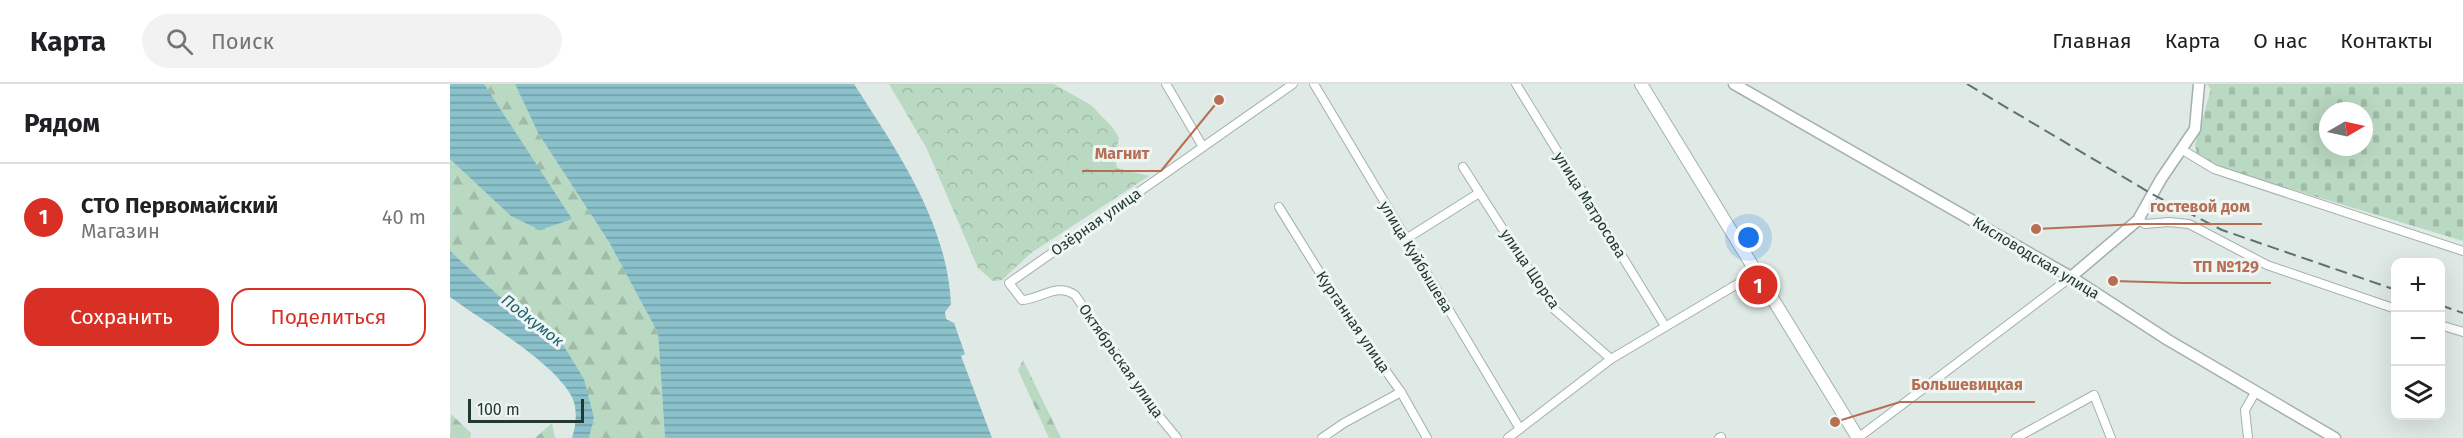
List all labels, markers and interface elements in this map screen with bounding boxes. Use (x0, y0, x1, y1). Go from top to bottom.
search box (142, 14, 562, 68)
text: Карта (30, 25, 106, 58)
icon: search (163, 25, 196, 58)
text: Поиск (211, 28, 274, 55)
text: Главная (2052, 28, 2132, 54)
text: Карта (2165, 28, 2220, 54)
text: О нас (2253, 28, 2307, 54)
text: Контакты (2340, 28, 2433, 54)
north arrow (2319, 102, 2373, 156)
text: Рядом (24, 108, 100, 139)
callout: Магнит (1082, 137, 1161, 171)
text: Магнит (1095, 144, 1150, 163)
street label: улица Матросова (1550, 149, 1630, 261)
street label: Озёрная улица (1047, 184, 1145, 260)
callout: гостевой дом (2138, 190, 2262, 224)
text: СТО Первомайский (81, 192, 278, 219)
text: гостевой дом (2150, 197, 2250, 216)
street label: улица Куйбышева (1376, 198, 1456, 316)
text: 1 (39, 205, 48, 229)
text: 40 m (382, 205, 426, 229)
street label: Кисловодская улица (1969, 213, 2103, 303)
text: Магазин (81, 219, 160, 243)
your location (1734, 223, 1763, 252)
street label: улица Щорса (1497, 226, 1563, 312)
callout: ТП №129 (2182, 249, 2271, 283)
text: ТП №129 (2193, 257, 2259, 276)
map controls (2391, 258, 2445, 420)
button: + (2391, 258, 2445, 312)
pin: 1 (1738, 262, 1778, 308)
street label: Курганная улица (1312, 268, 1394, 376)
button: Сохранить (24, 288, 219, 346)
button: Поделиться (231, 288, 426, 346)
water label: Подкумок (498, 290, 568, 351)
street label: Октябрьская улица (1075, 300, 1167, 422)
button: − (2391, 312, 2445, 366)
button: layers (2391, 366, 2445, 420)
callout: Большевицкая (1900, 368, 2035, 402)
text: Большевицкая (1911, 375, 2023, 394)
scale bar (468, 396, 584, 424)
text: 100 m (477, 400, 520, 419)

